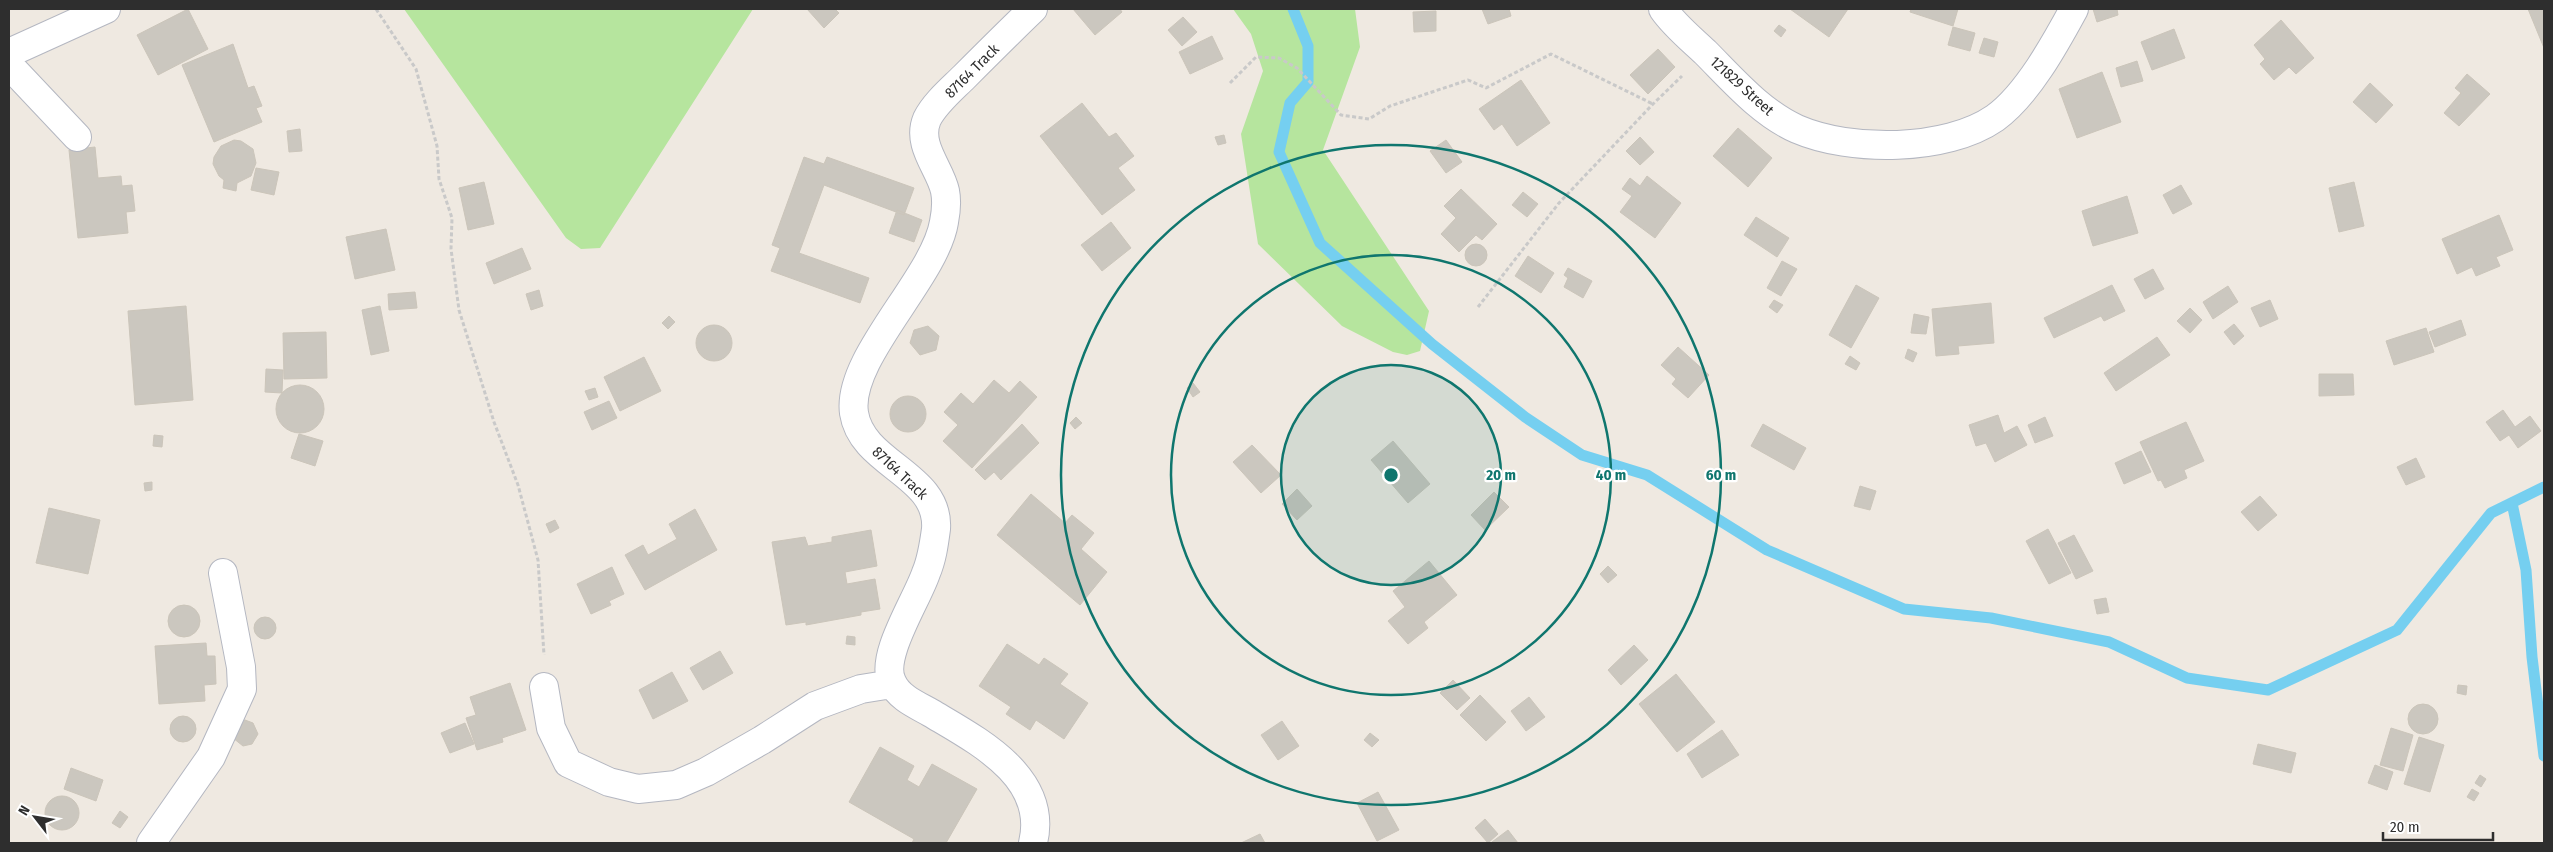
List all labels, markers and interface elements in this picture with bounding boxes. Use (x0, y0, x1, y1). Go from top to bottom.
street label: 87164 Track (941, 40, 1003, 102)
street label: 121829 Street (1706, 53, 1778, 119)
street label: 87164 Track (869, 443, 931, 503)
centre of rings (1382, 466, 1400, 484)
text: 20 m (1485, 466, 1516, 484)
text: 40 m (1596, 466, 1626, 484)
text: 60 m (1706, 466, 1736, 484)
north arrow (10, 792, 60, 842)
text: N (15, 803, 34, 819)
scale bar (2383, 810, 2493, 842)
text: 20 m (2390, 818, 2420, 836)

